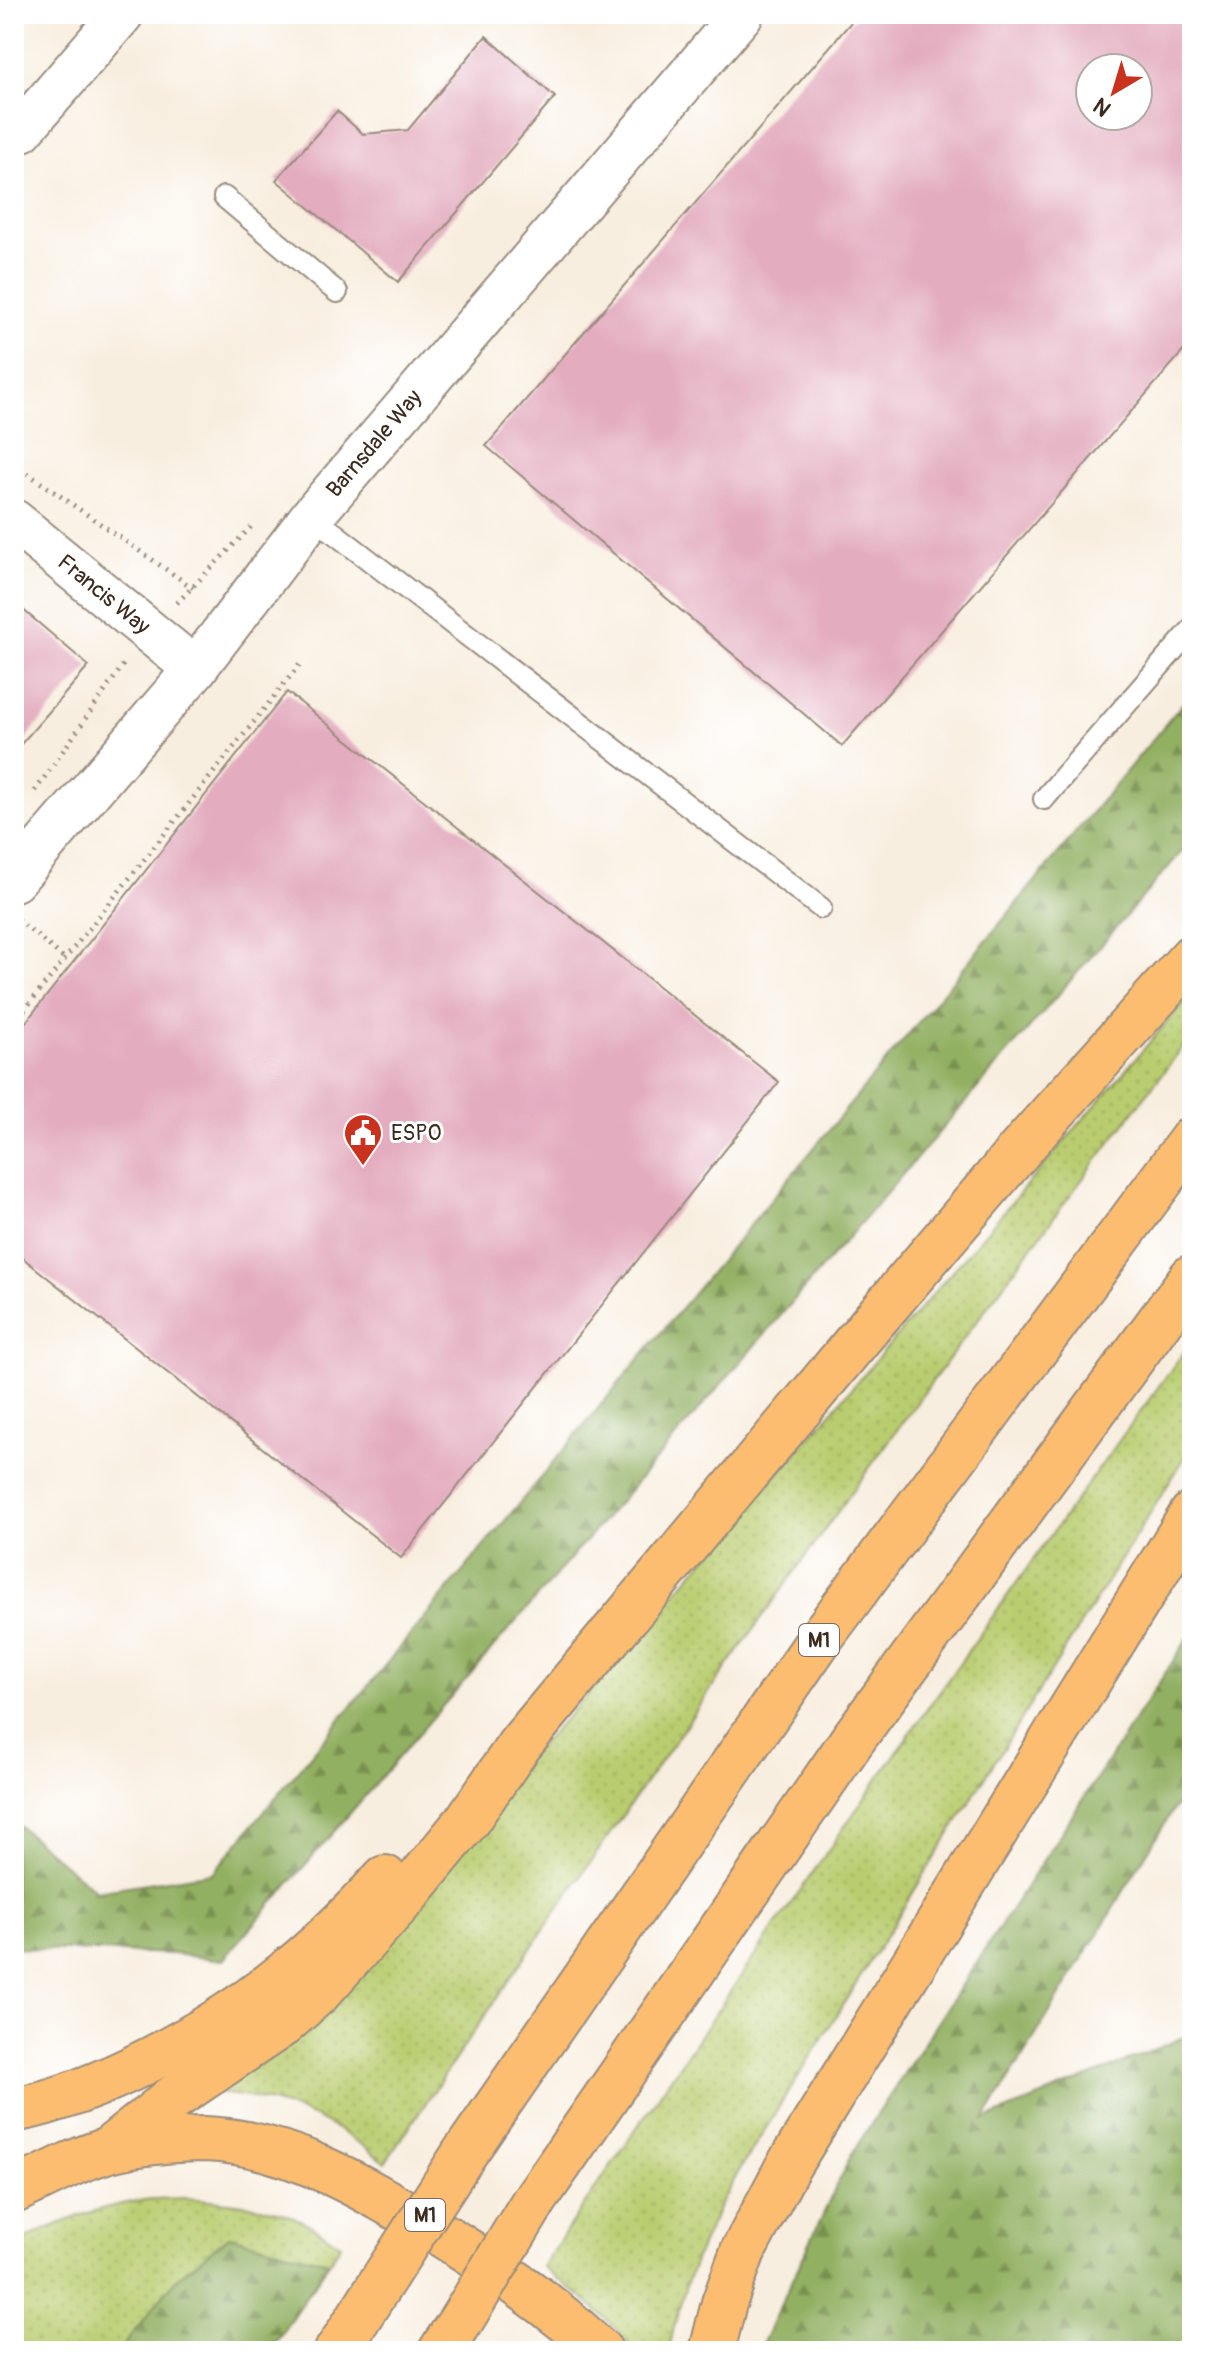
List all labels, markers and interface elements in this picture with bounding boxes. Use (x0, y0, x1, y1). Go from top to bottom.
north arrow (1074, 52, 1154, 132)
text: N (1088, 91, 1117, 123)
street label: Barnsdale Way (320, 384, 428, 503)
street label: Francis Way (52, 548, 156, 640)
public building icon: ESPO (342, 1112, 384, 1167)
place label: ESPO (391, 1119, 441, 1147)
road number: M1 (799, 1624, 839, 1656)
road number: M1 (405, 2199, 445, 2231)

